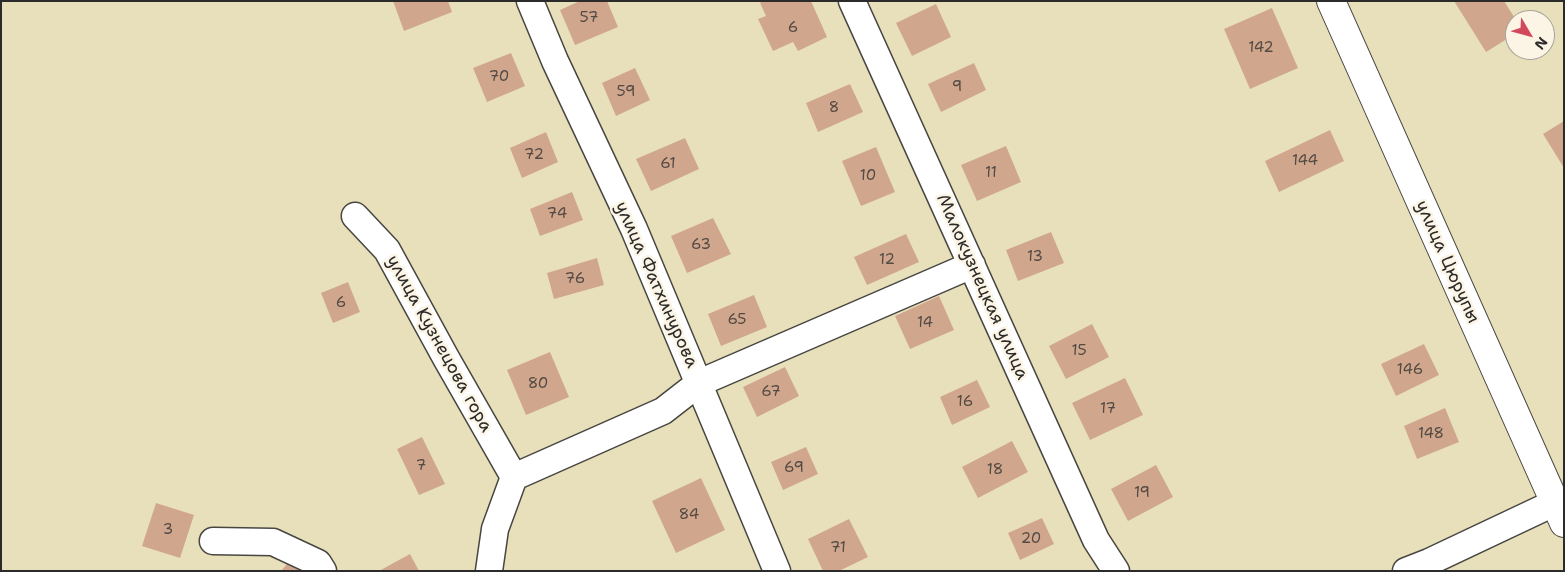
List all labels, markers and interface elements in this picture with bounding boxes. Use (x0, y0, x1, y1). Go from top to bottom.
house number: 57 (580, 9, 598, 27)
north arrow (1505, 10, 1555, 60)
house number: 6 (788, 19, 798, 37)
text: N (1531, 34, 1552, 53)
house number: 142 (1248, 39, 1274, 57)
house number: 70 (489, 68, 509, 86)
house number: 9 (952, 78, 962, 96)
house number: 59 (617, 83, 635, 101)
house number: 8 (829, 99, 839, 117)
house number: 72 (524, 146, 544, 164)
house number: 144 (1292, 152, 1318, 170)
house number: 61 (660, 155, 676, 173)
house number: 11 (985, 164, 997, 182)
house number: 10 (860, 167, 876, 185)
street label: Малокузнецкая улица (931, 191, 1033, 383)
street label: улица Цюрупы (1410, 197, 1484, 327)
street label: улица Фатхинурова (610, 198, 702, 372)
house number: 74 (547, 205, 567, 223)
house number: 63 (691, 236, 711, 254)
house number: 13 (1027, 248, 1043, 266)
house number: 12 (879, 251, 895, 269)
street label: улица Кузнецова гора (381, 252, 497, 436)
house number: 76 (565, 270, 585, 288)
house number: 6 (336, 294, 346, 312)
house number: 65 (727, 311, 747, 329)
house number: 14 (917, 314, 933, 332)
house number: 15 (1071, 342, 1087, 360)
house number: 146 (1397, 361, 1423, 379)
house number: 80 (528, 375, 548, 393)
house number: 67 (761, 383, 781, 401)
house number: 16 (957, 393, 973, 411)
house number: 17 (1100, 400, 1116, 418)
house number: 148 (1418, 425, 1444, 443)
house number: 7 (416, 457, 426, 475)
house number: 69 (784, 459, 804, 477)
house number: 18 (987, 461, 1003, 479)
house number: 19 (1134, 484, 1150, 502)
house number: 84 (679, 506, 699, 524)
house number: 3 (163, 521, 173, 539)
house number: 20 (1021, 530, 1041, 548)
house number: 71 (830, 539, 846, 557)

